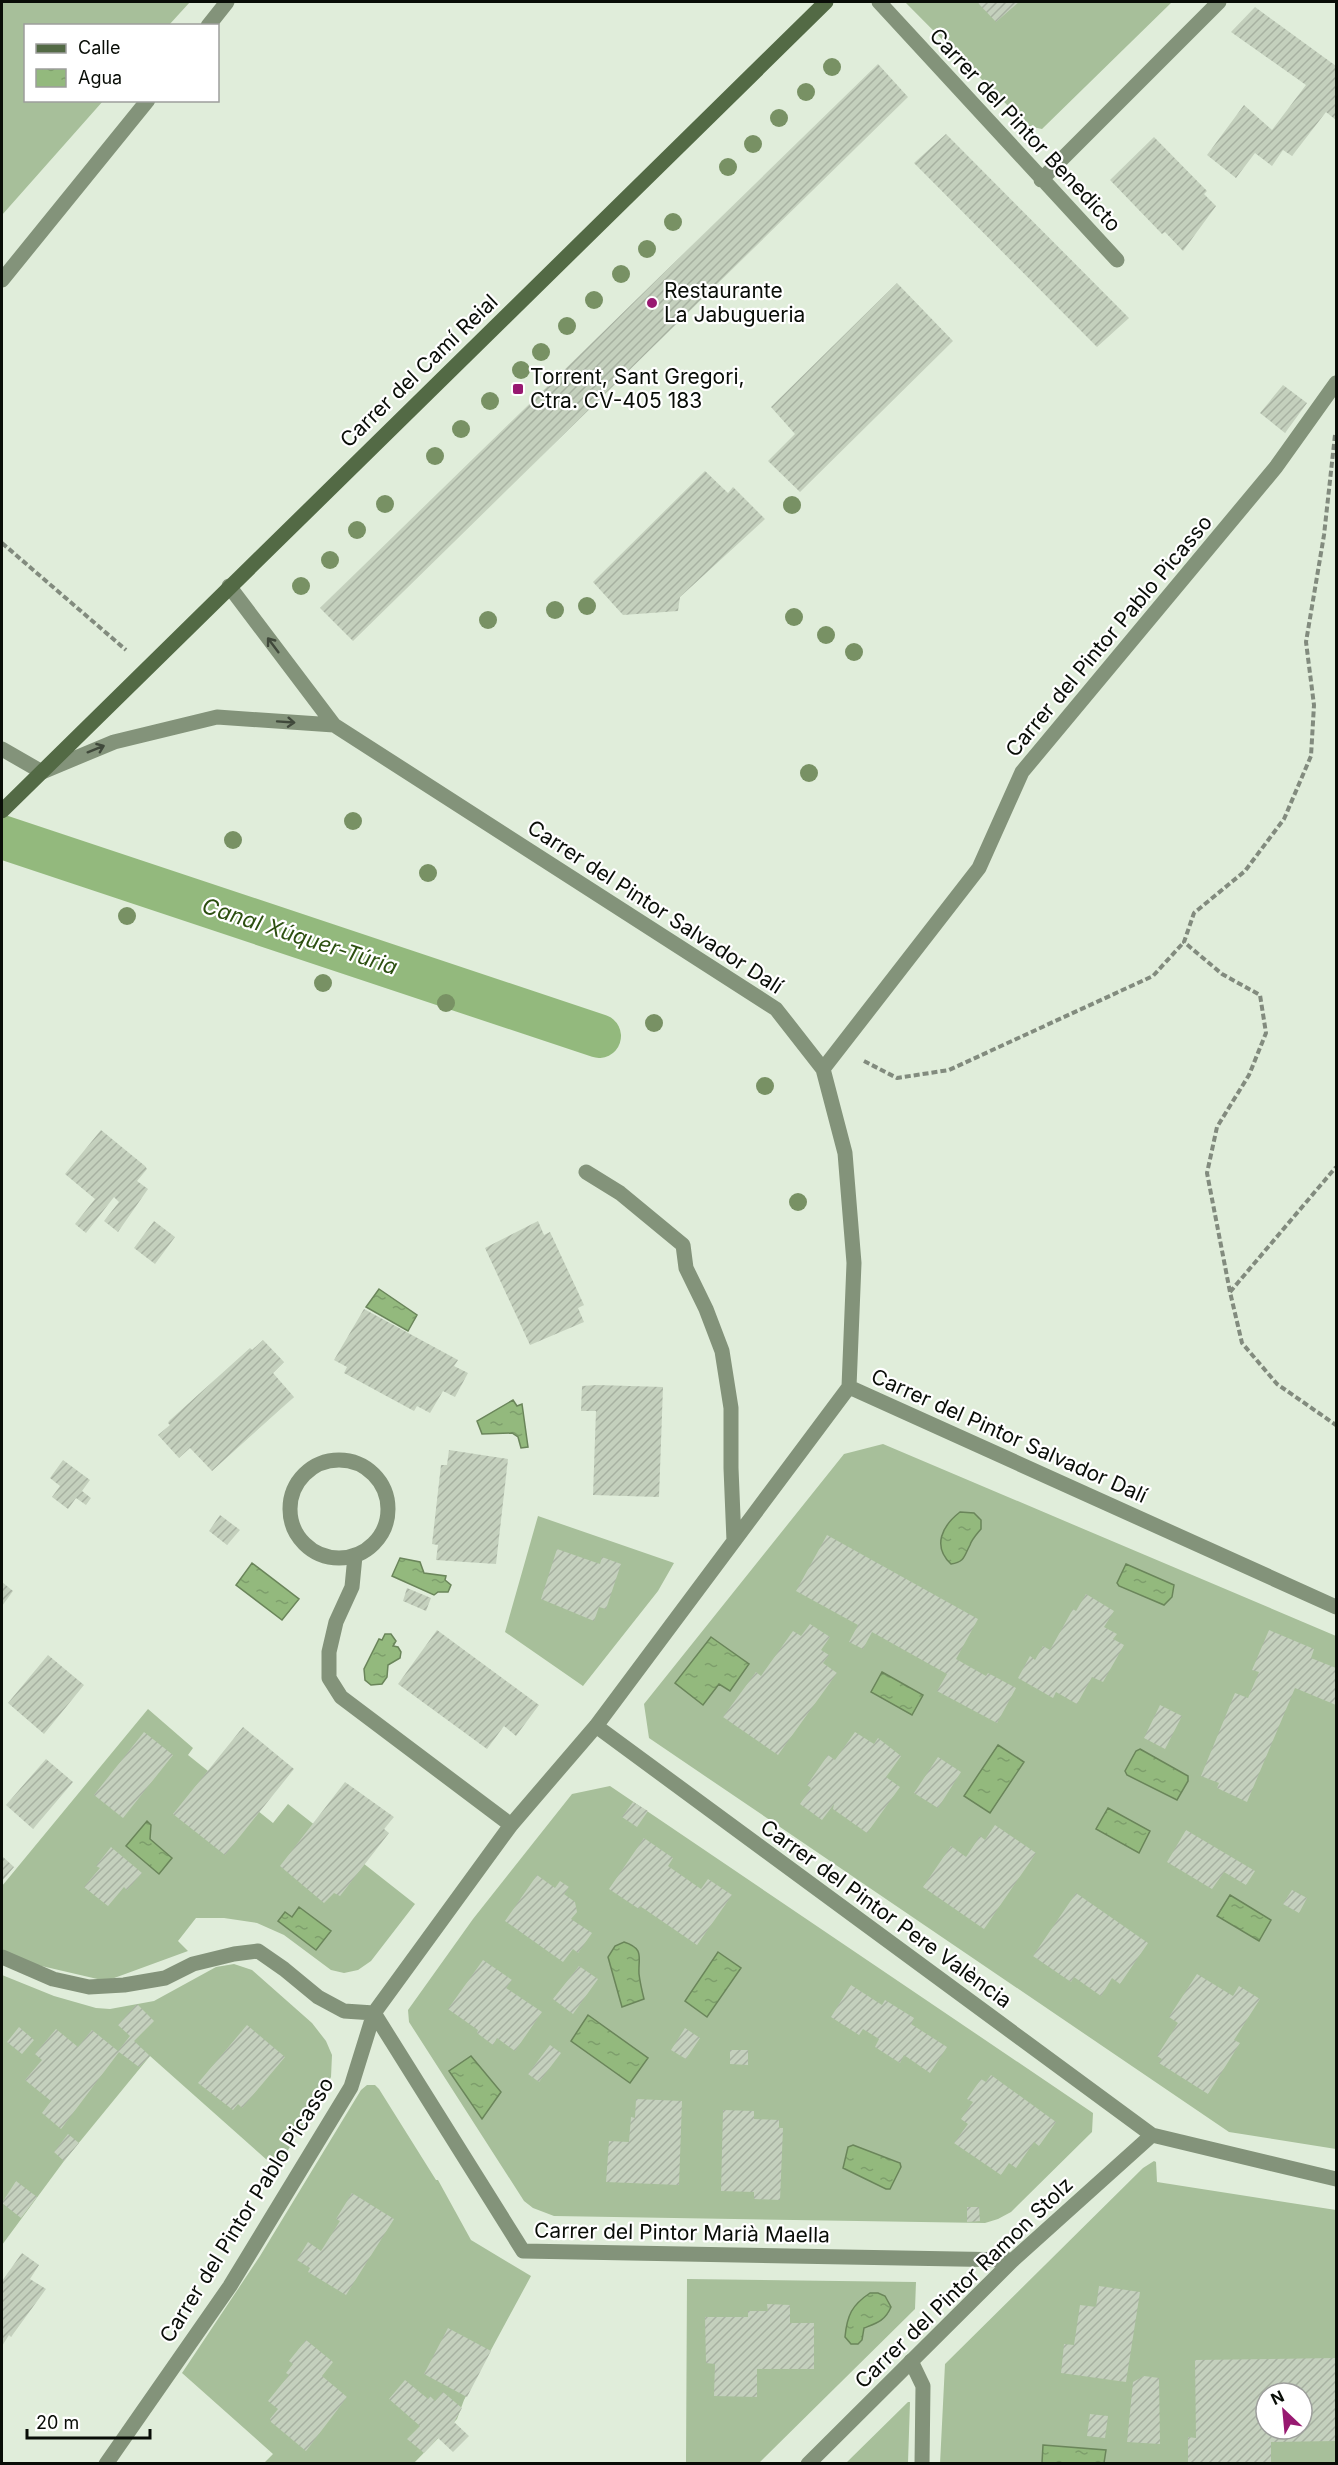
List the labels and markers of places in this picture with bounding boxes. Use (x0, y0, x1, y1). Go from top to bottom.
place label: Restaurante La Jabugueria (664, 278, 805, 327)
marker: Restaurante La Jabugueria (645, 296, 659, 310)
place label: Torrent, Sant Gregori, Ctra. CV-405 183 (530, 364, 745, 413)
marker: Torrent, Sant Gregori, Ctra. CV-405 183 (511, 382, 525, 396)

